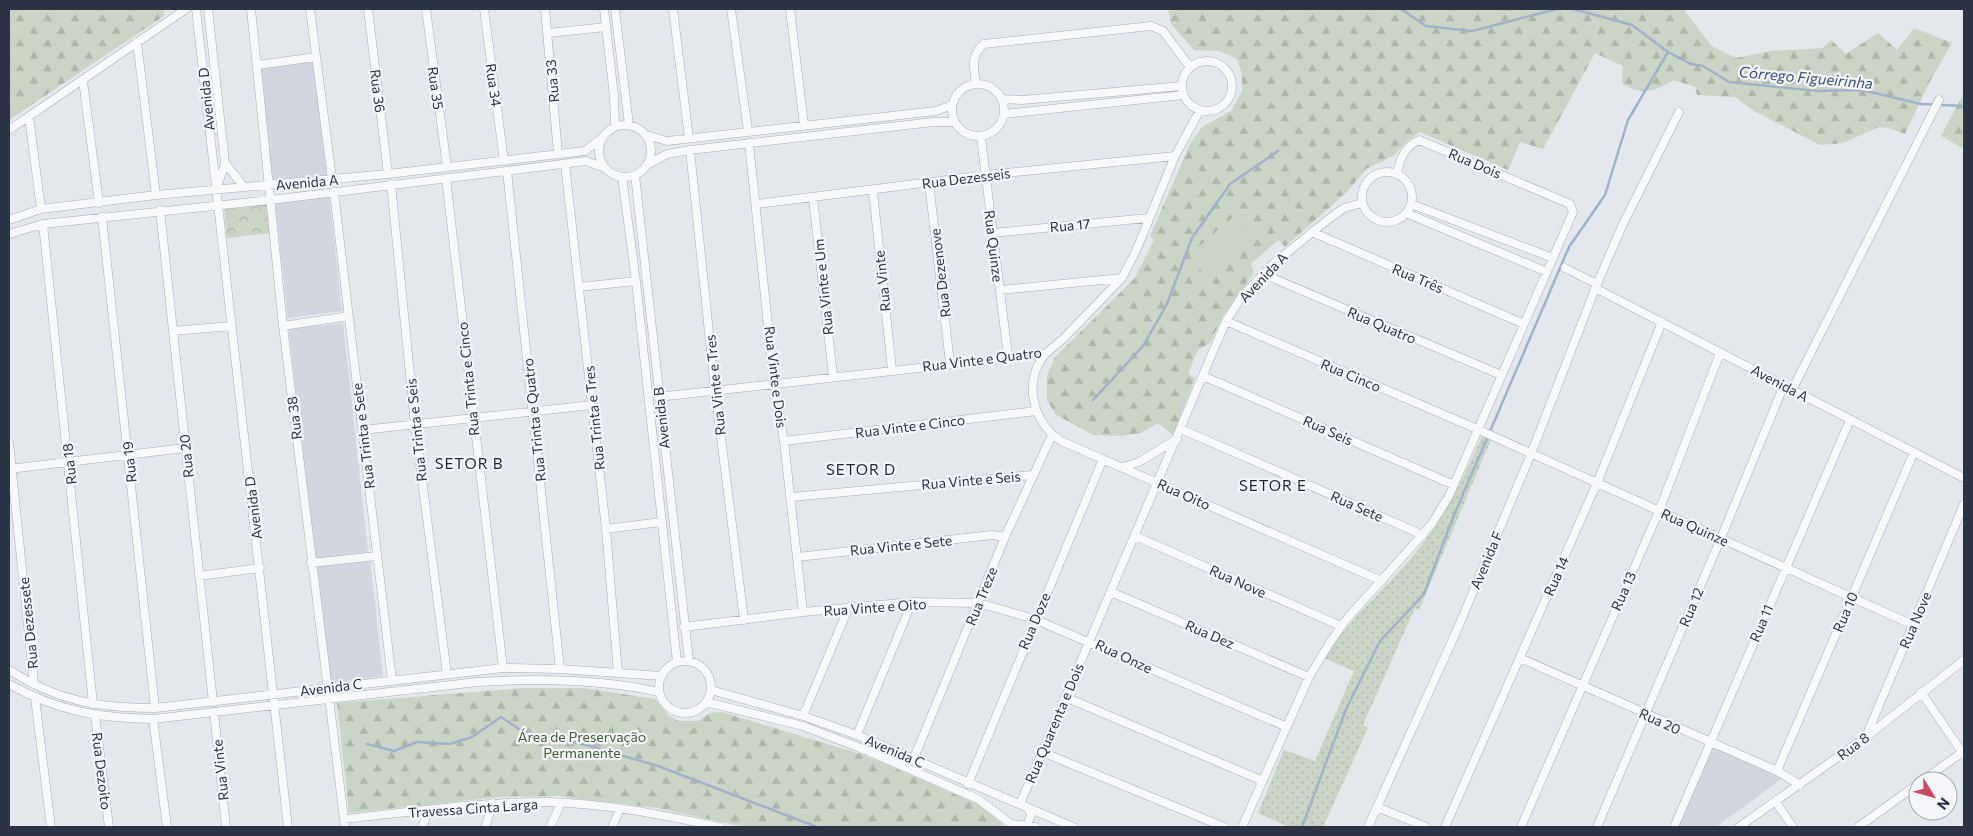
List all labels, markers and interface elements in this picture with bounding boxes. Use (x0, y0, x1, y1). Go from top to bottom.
street label: Rua 33 (542, 59, 562, 103)
street label: Rua 34 (483, 62, 506, 108)
water label: Córrego Figueirinha (1738, 62, 1874, 92)
street label: Rua 35 (425, 65, 447, 111)
street label: Avenida D (194, 67, 218, 131)
street label: Rua 36 (367, 68, 389, 114)
street label: Rua Dois (1446, 144, 1504, 182)
street label: Rua Dezesseis (921, 164, 1011, 192)
street label: Avenida A (275, 171, 339, 193)
street label: Rua Quinze (981, 209, 1007, 283)
street label: Rua 17 (1049, 215, 1091, 235)
street label: Rua Dezenove (926, 227, 954, 319)
street label: Rua Vinte e Um (809, 238, 837, 336)
street label: Avenida A (1235, 248, 1291, 305)
street label: Rua Vinte (870, 250, 894, 312)
street label: Rua Três (1390, 260, 1446, 296)
street label: Rua Quatro (1345, 303, 1419, 347)
street label: Rua Trinta e Cinco (454, 321, 482, 437)
street label: Rua Vinte e Dois (761, 325, 791, 429)
street label: Rua Vinte e Tres (701, 334, 729, 436)
street label: Rua Vinte e Quatro (921, 343, 1043, 375)
street label: Rua Cinco (1318, 355, 1384, 395)
street label: Rua Trinta e Quatro (519, 357, 549, 483)
street label: Avenida A (1748, 361, 1812, 405)
street label: Rua Trinta e Tres (580, 365, 608, 471)
street label: Rua Trinta e Seis (402, 378, 430, 482)
street label: Rua Trinta e Sete (348, 382, 378, 490)
street label: Avenida B (649, 386, 673, 450)
street label: Rua 38 (283, 395, 305, 441)
street label: Rua Vinte e Cinco (854, 411, 966, 441)
street label: Rua Seis (1300, 412, 1356, 448)
street label: Rua 20 (175, 433, 197, 479)
street label: Rua 19 (118, 440, 140, 484)
street label: Rua 18 (58, 442, 80, 486)
district label: SETOR B (435, 454, 503, 472)
district label: SETOR D (826, 460, 896, 478)
street label: Rua Vinte e Seis (921, 467, 1021, 493)
street label: Avenida D (241, 475, 265, 541)
street label: Rua Oito (1155, 475, 1213, 513)
district label: SETOR E (1239, 476, 1307, 494)
street label: Rua Sete (1328, 487, 1386, 525)
street label: Rua Quinze (1659, 505, 1731, 549)
street label: Avenida F (1466, 529, 1506, 591)
street label: Rua Vinte e Sete (849, 531, 953, 559)
street label: Rua 14 (1540, 553, 1572, 598)
street label: Rua Nove (1207, 561, 1269, 601)
street label: Rua Treze (962, 564, 1000, 628)
street label: Rua 13 (1607, 569, 1639, 613)
street label: Rua Dezessete (15, 576, 41, 670)
street label: Rua 12 (1675, 585, 1707, 629)
street label: Rua 10 (1829, 589, 1861, 635)
street label: Rua Nove (1895, 589, 1935, 651)
street label: Rua Doze (1014, 590, 1054, 652)
street label: Rua Vinte e Oito (823, 595, 927, 619)
street label: Rua 11 (1746, 602, 1776, 644)
street label: Rua Dez (1183, 616, 1237, 652)
street label: Rua Onze (1093, 635, 1155, 677)
street label: Rua Quarenta e Dois (1021, 660, 1087, 786)
street label: Avenida C (299, 675, 363, 699)
street label: Rua 20 (1636, 704, 1684, 738)
park label: Área de Preservação Permanente (518, 728, 646, 761)
street label: Rua 8 (1834, 728, 1872, 764)
street label: Rua Dezoito (89, 731, 115, 811)
street label: Avenida C (863, 731, 927, 771)
street label: Rua Vinte (208, 739, 232, 801)
north arrow (1908, 771, 1958, 821)
street label: Travessa Cinta Larga (407, 795, 539, 821)
text: N (1934, 795, 1954, 813)

